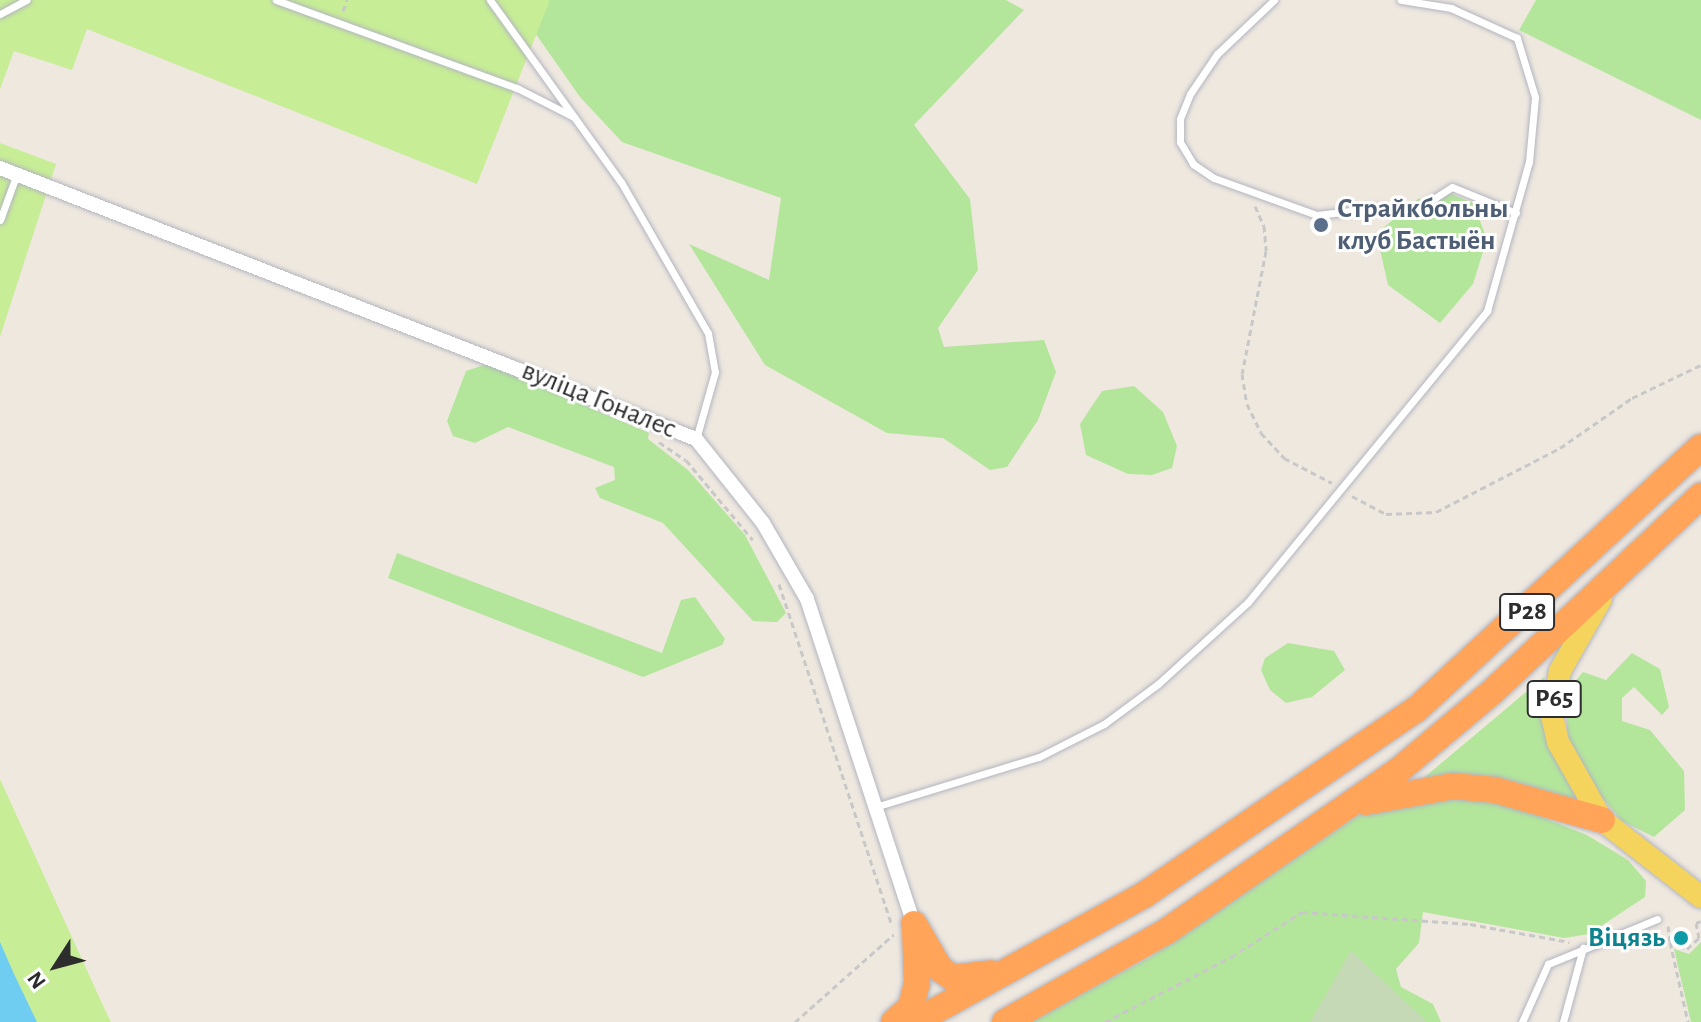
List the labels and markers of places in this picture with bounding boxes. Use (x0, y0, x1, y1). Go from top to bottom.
place label: Страйкбольны клуб Бастыён (1337, 192, 1509, 258)
marker: Страйкбольны клуб Бастыён (1312, 216, 1330, 234)
place label: Віцязь (1588, 921, 1665, 955)
marker: Віцязь (1672, 929, 1690, 947)

